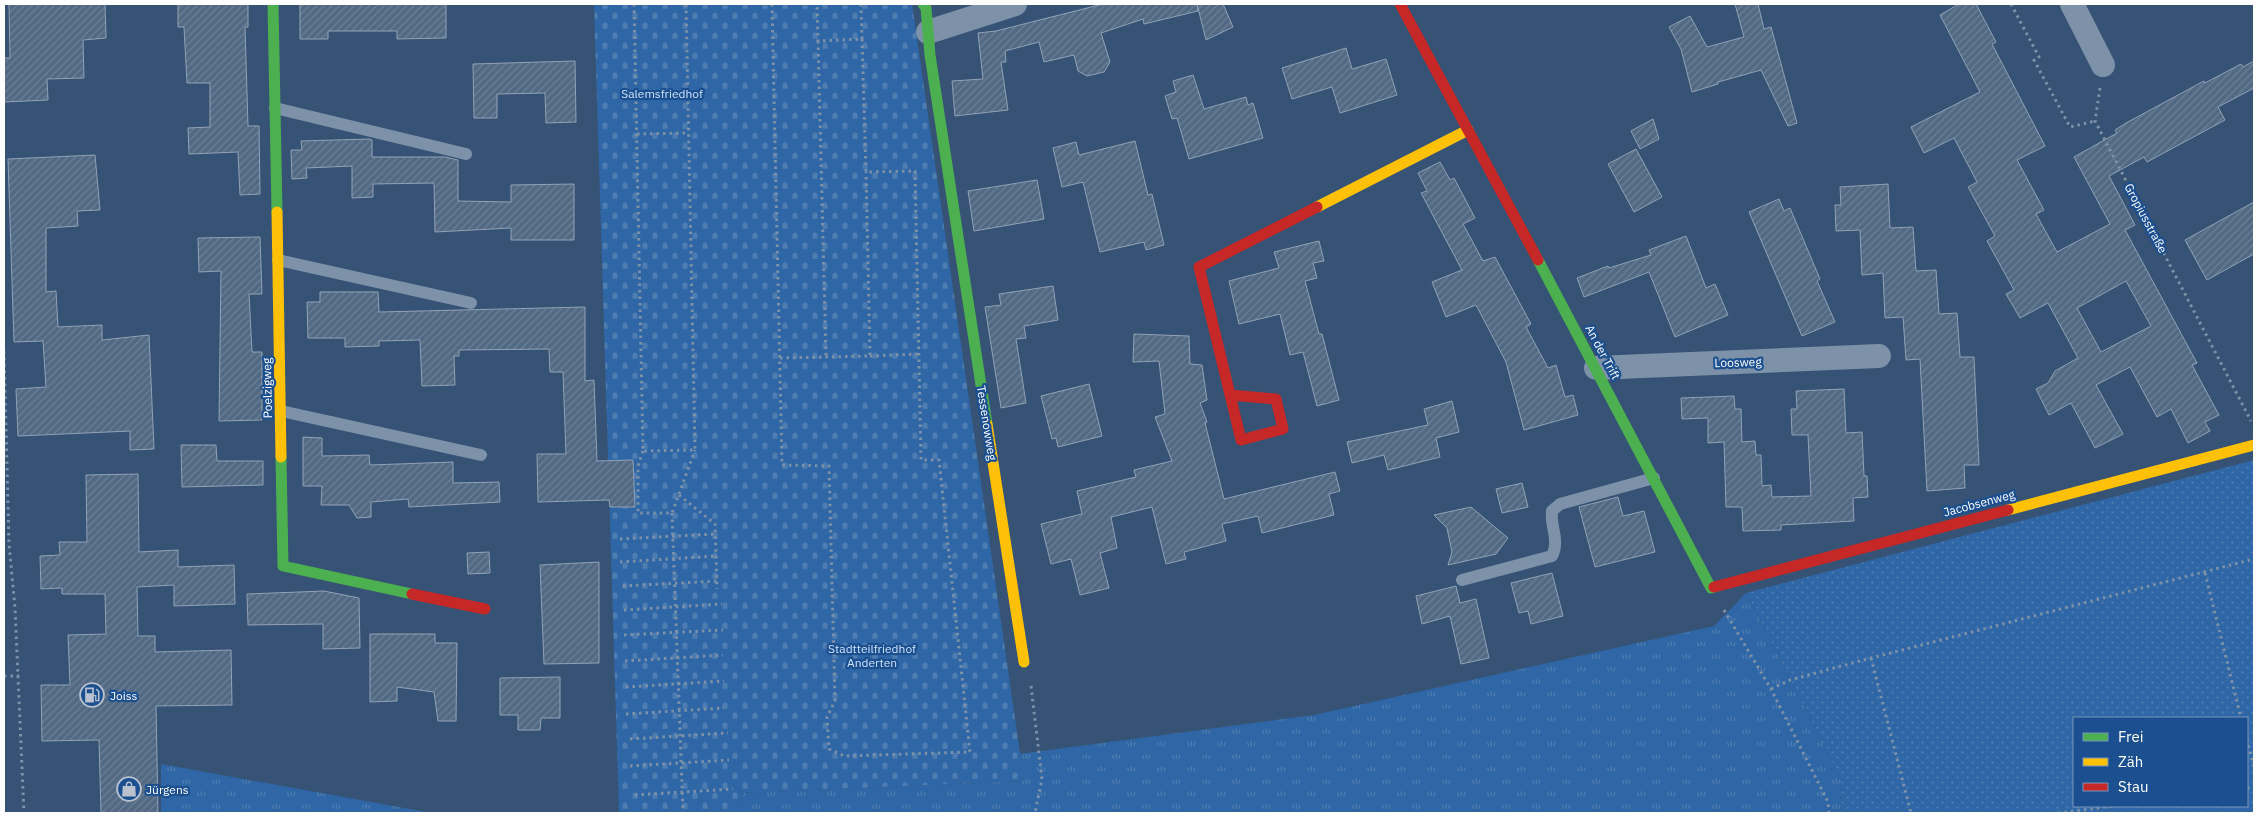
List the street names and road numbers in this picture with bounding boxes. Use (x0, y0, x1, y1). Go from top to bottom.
street label: Gropiusstraße (2121, 180, 2171, 256)
street label: An der Trift (1582, 322, 1624, 382)
street label: Loosweg (1714, 354, 1762, 370)
street label: Poelzigweg (259, 357, 275, 418)
street label: Tessenowweg (974, 384, 1000, 462)
street label: Jacobsenweg (1942, 486, 2017, 520)

